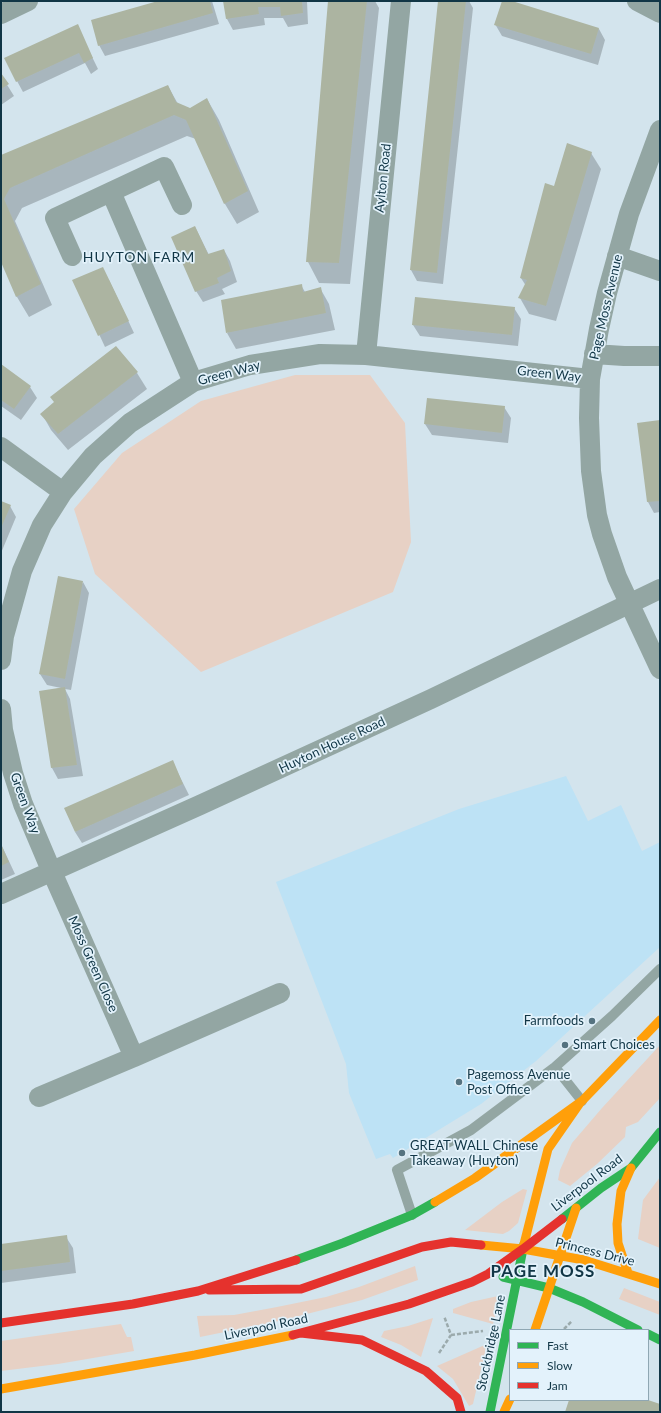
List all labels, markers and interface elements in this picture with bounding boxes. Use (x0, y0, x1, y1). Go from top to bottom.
street label: Aylton Road (372, 143, 394, 213)
district label: HUYTON FARM (83, 249, 195, 265)
street label: Page Moss Avenue (586, 253, 626, 361)
street label: Green Way (196, 357, 262, 389)
street label: Green Way (516, 363, 582, 385)
street label: Huyton House Road (276, 714, 388, 776)
street label: Green Way (7, 770, 43, 836)
street label: Moss Green Close (65, 914, 121, 1014)
place label: Farmfoods (524, 1013, 584, 1029)
marker: Farmfoods (587, 1016, 597, 1026)
place label: Smart Choices (573, 1037, 655, 1053)
marker: Smart Choices (560, 1040, 570, 1050)
place label: Pagemoss Avenue Post Office (467, 1067, 570, 1098)
marker: Pagemoss Avenue Post Office (454, 1077, 464, 1087)
place label: GREAT WALL Chinese Takeaway (Huyton) (410, 1138, 538, 1169)
marker: GREAT WALL Chinese Takeaway (Huyton) (397, 1148, 407, 1158)
street label: Liverpool Road (548, 1151, 626, 1215)
street label: Princess Drive (554, 1235, 636, 1269)
district label: PAGE MOSS (491, 1262, 595, 1282)
street label: Stockbridge Lane (473, 1293, 509, 1393)
street label: Liverpool Road (223, 1311, 309, 1343)
legend (509, 1329, 649, 1401)
text: Fast (547, 1338, 568, 1353)
text: Slow (547, 1358, 572, 1373)
text: Jam (547, 1378, 568, 1393)

